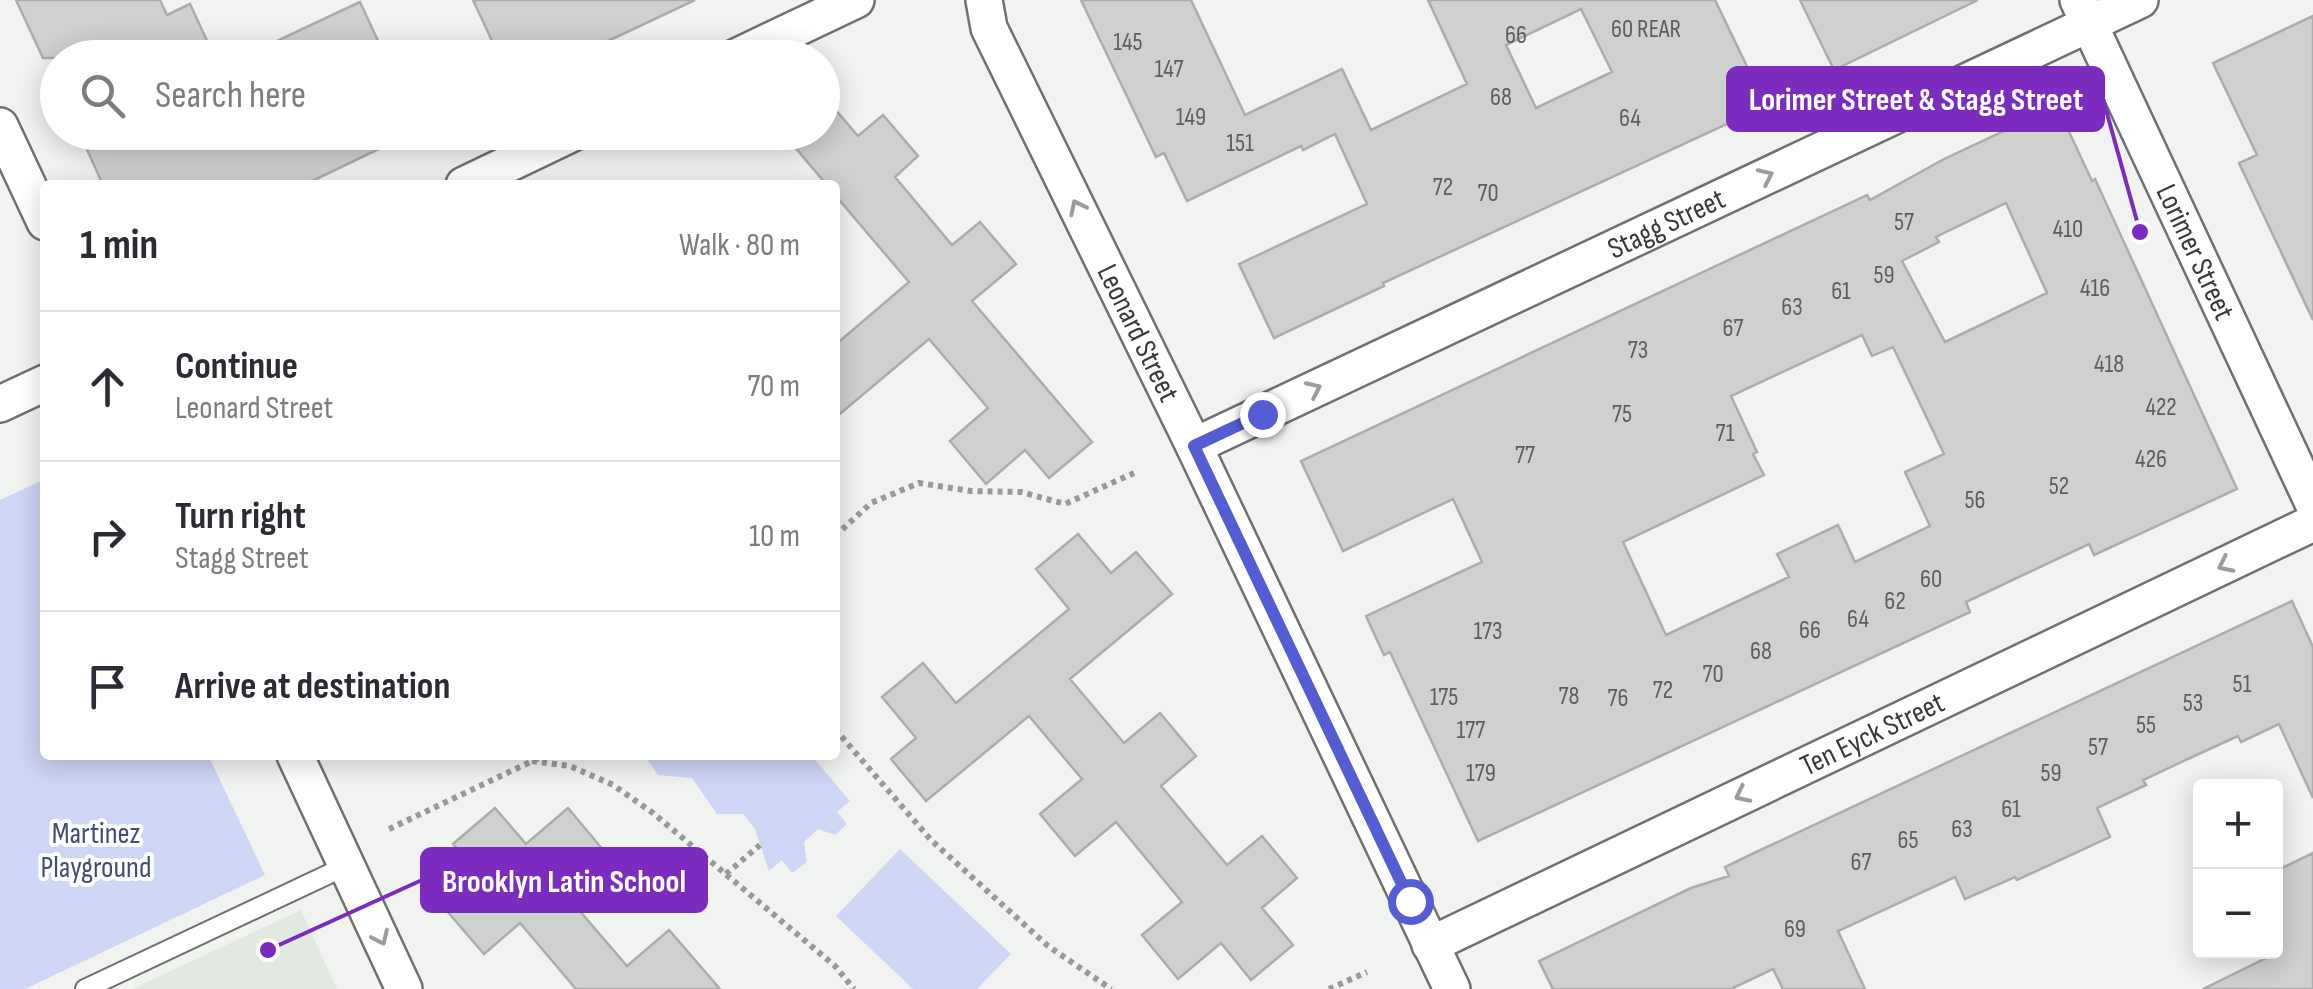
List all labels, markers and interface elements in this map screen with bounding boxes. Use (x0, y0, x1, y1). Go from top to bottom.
house number: 60 REAR (1611, 14, 1681, 45)
house number: 66 (1505, 20, 1527, 51)
house number: 145 (1113, 27, 1143, 58)
search box (40, 40, 840, 150)
house number: 147 (1154, 54, 1184, 85)
icon: search (75, 68, 130, 123)
callout: Lorimer Street & Stagg Street (1728, 68, 2103, 130)
text: Search here (155, 73, 306, 118)
text: Lorimer Street & Stagg Street (1749, 81, 2083, 120)
house number: 68 (1490, 82, 1512, 113)
house number: 149 (1176, 102, 1206, 133)
house number: 64 (1619, 103, 1641, 134)
house number: 151 (1226, 128, 1254, 159)
one-way arrow (1756, 169, 1774, 189)
house number: 72 (1433, 172, 1453, 203)
house number: 70 (1477, 178, 1499, 209)
street label: Lorimer Street (2148, 179, 2242, 326)
street label: Stagg Street (1602, 181, 1731, 267)
one-way arrow (1069, 199, 1089, 217)
house number: 57 (1894, 207, 1914, 238)
house number: 410 (2053, 214, 2083, 245)
text: 1 min (80, 220, 158, 271)
text: Walk · 80 m (679, 226, 800, 265)
street label: Leonard Street (1089, 259, 1186, 408)
house number: 59 (1873, 260, 1895, 291)
house number: 416 (2080, 273, 2110, 304)
house number: 61 (1831, 276, 1851, 307)
house number: 63 (1781, 292, 1803, 323)
house number: 67 (1723, 313, 1743, 344)
house number: 73 (1628, 335, 1648, 366)
text: Continue (175, 344, 298, 389)
house number: 418 (2094, 349, 2124, 380)
icon: ahead (80, 359, 135, 414)
text: 70 m (747, 367, 800, 406)
one-way arrow (1304, 382, 1322, 402)
text: Leonard Street (175, 389, 333, 428)
route end (1240, 392, 1286, 438)
house number: 422 (2145, 392, 2177, 423)
house number: 75 (1612, 399, 1632, 430)
house number: 71 (1716, 418, 1735, 449)
house number: 77 (1515, 440, 1535, 471)
house number: 426 (2135, 444, 2167, 475)
house number: 52 (2049, 471, 2069, 502)
house number: 56 (1965, 485, 1985, 516)
text: Turn right (175, 494, 306, 539)
icon: right (80, 509, 135, 564)
text: 10 m (749, 517, 800, 556)
text: Stagg Street (175, 539, 309, 578)
one-way arrow (2217, 552, 2235, 572)
house number: 60 (1920, 564, 1942, 595)
house number: 62 (1884, 586, 1906, 617)
house number: 64 (1847, 604, 1869, 635)
house number: 66 (1799, 615, 1821, 646)
house number: 173 (1473, 616, 1503, 647)
house number: 68 (1750, 636, 1772, 667)
icon: arrive (80, 659, 135, 714)
house number: 70 (1702, 659, 1724, 690)
text: Arrive at destination (175, 664, 450, 709)
house number: 51 (2233, 669, 2252, 700)
house number: 72 (1653, 675, 1673, 706)
house number: 78 (1559, 681, 1579, 712)
house number: 175 (1430, 682, 1458, 713)
house number: 76 (1608, 683, 1628, 714)
street label: Ten Eyck Street (1795, 685, 1950, 784)
house number: 53 (2183, 688, 2203, 719)
house number: 55 (2136, 710, 2156, 741)
house number: 177 (1457, 715, 1485, 746)
house number: 57 (2088, 732, 2108, 763)
house number: 179 (1466, 758, 1496, 789)
house number: 59 (2040, 758, 2062, 789)
map controls (2193, 779, 2283, 959)
button: + (2193, 779, 2283, 869)
one-way arrow (1734, 783, 1752, 803)
house number: 61 (2001, 794, 2021, 825)
house number: 63 (1951, 814, 1973, 845)
park label: Martinez Playground (41, 816, 151, 886)
house number: 65 (1898, 825, 1918, 856)
house number: 67 (1851, 847, 1871, 878)
callout: Brooklyn Latin School (422, 849, 706, 911)
text: Brooklyn Latin School (442, 863, 686, 902)
button: − (2193, 869, 2283, 959)
route start (1388, 879, 1434, 925)
house number: 69 (1784, 914, 1806, 945)
one-way arrow (368, 928, 388, 946)

